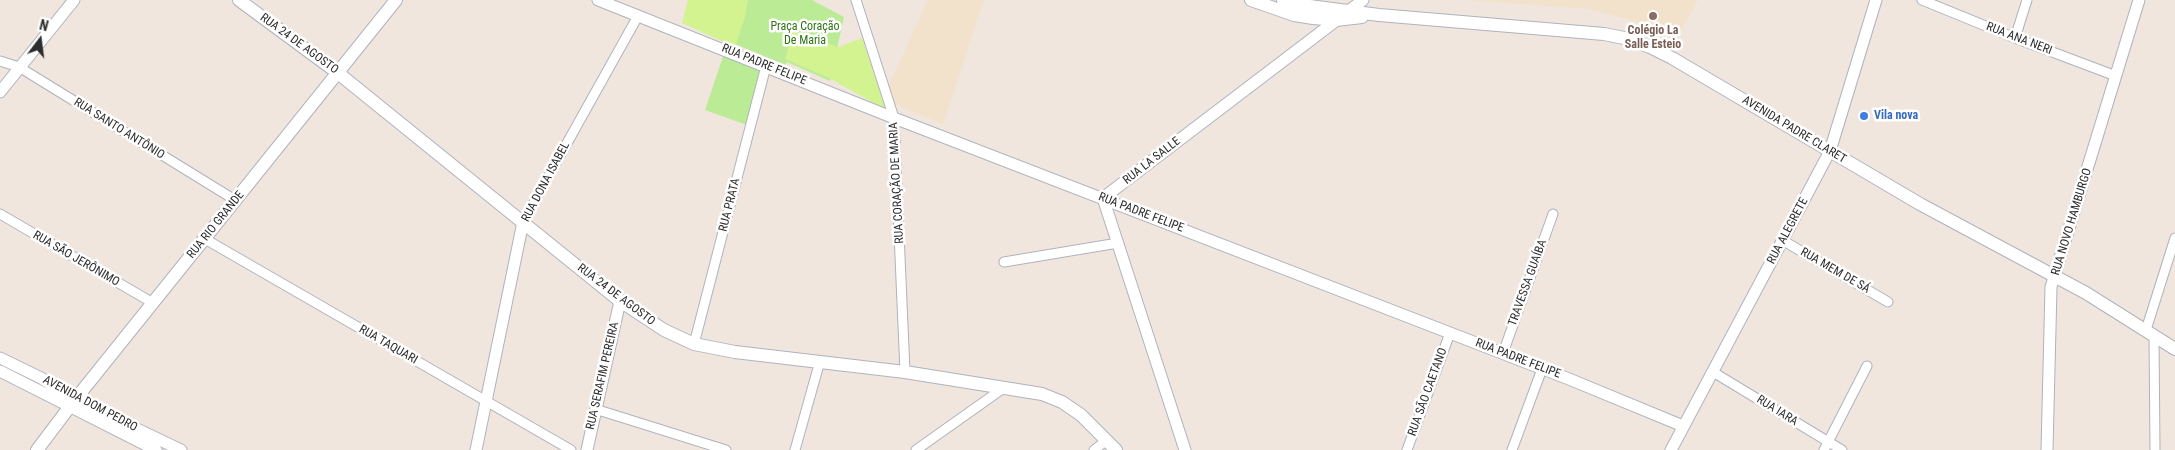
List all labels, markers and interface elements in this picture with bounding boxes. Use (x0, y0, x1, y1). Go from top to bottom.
marker: Colégio La Salle Esteio (1647, 10, 1659, 22)
street label: RUA 24 DE AGOSTO (257, 11, 341, 77)
north arrow (15, 15, 65, 65)
text: N (38, 17, 50, 34)
park label: Praça Coração De Maria (770, 20, 840, 48)
street label: RUA ANA NERI (1984, 20, 2054, 58)
place label: Colégio La Salle Esteio (1625, 24, 1681, 52)
street label: RUA PADRE FELIPE (719, 41, 809, 89)
street label: AVENIDA PADRE CLARET (1739, 93, 1849, 167)
street label: RUA SANTO ANTÔNIO (71, 95, 167, 163)
place label: Vila nova (1874, 109, 1918, 123)
marker: Vila nova (1858, 110, 1870, 122)
street label: RUA CORAÇÃO DE MARIA (887, 122, 907, 244)
street label: RUA LA SALLE (1121, 134, 1183, 188)
street label: RUA DONA ISABEL (519, 140, 573, 224)
street label: RUA NOVO HAMBURGO (2049, 167, 2095, 277)
street label: RUA PRATA (716, 177, 744, 233)
street label: RUA RIO GRANDE (184, 188, 248, 262)
street label: RUA PADRE FELIPE (1096, 190, 1186, 236)
street label: RUA ALEGRETE (1765, 195, 1811, 267)
street label: RUA SÃO JERÔNIMO (30, 228, 122, 290)
street label: TRAVESSA GUAÍBA (1506, 238, 1550, 328)
street label: RUA MEM DE SÁ (1798, 245, 1872, 297)
street label: RUA 24 DE AGOSTO (574, 261, 658, 329)
street label: RUA SERAFIM PEREIRA (584, 321, 622, 431)
street label: RUA TAQUARI (356, 322, 420, 368)
street label: RUA PADRE FELIPE (1473, 336, 1563, 382)
street label: RUA SÃO CAETANO (1405, 346, 1451, 438)
street label: AVENIDA DOM PEDRO (40, 373, 140, 435)
street label: RUA IARA (1754, 393, 1800, 429)

